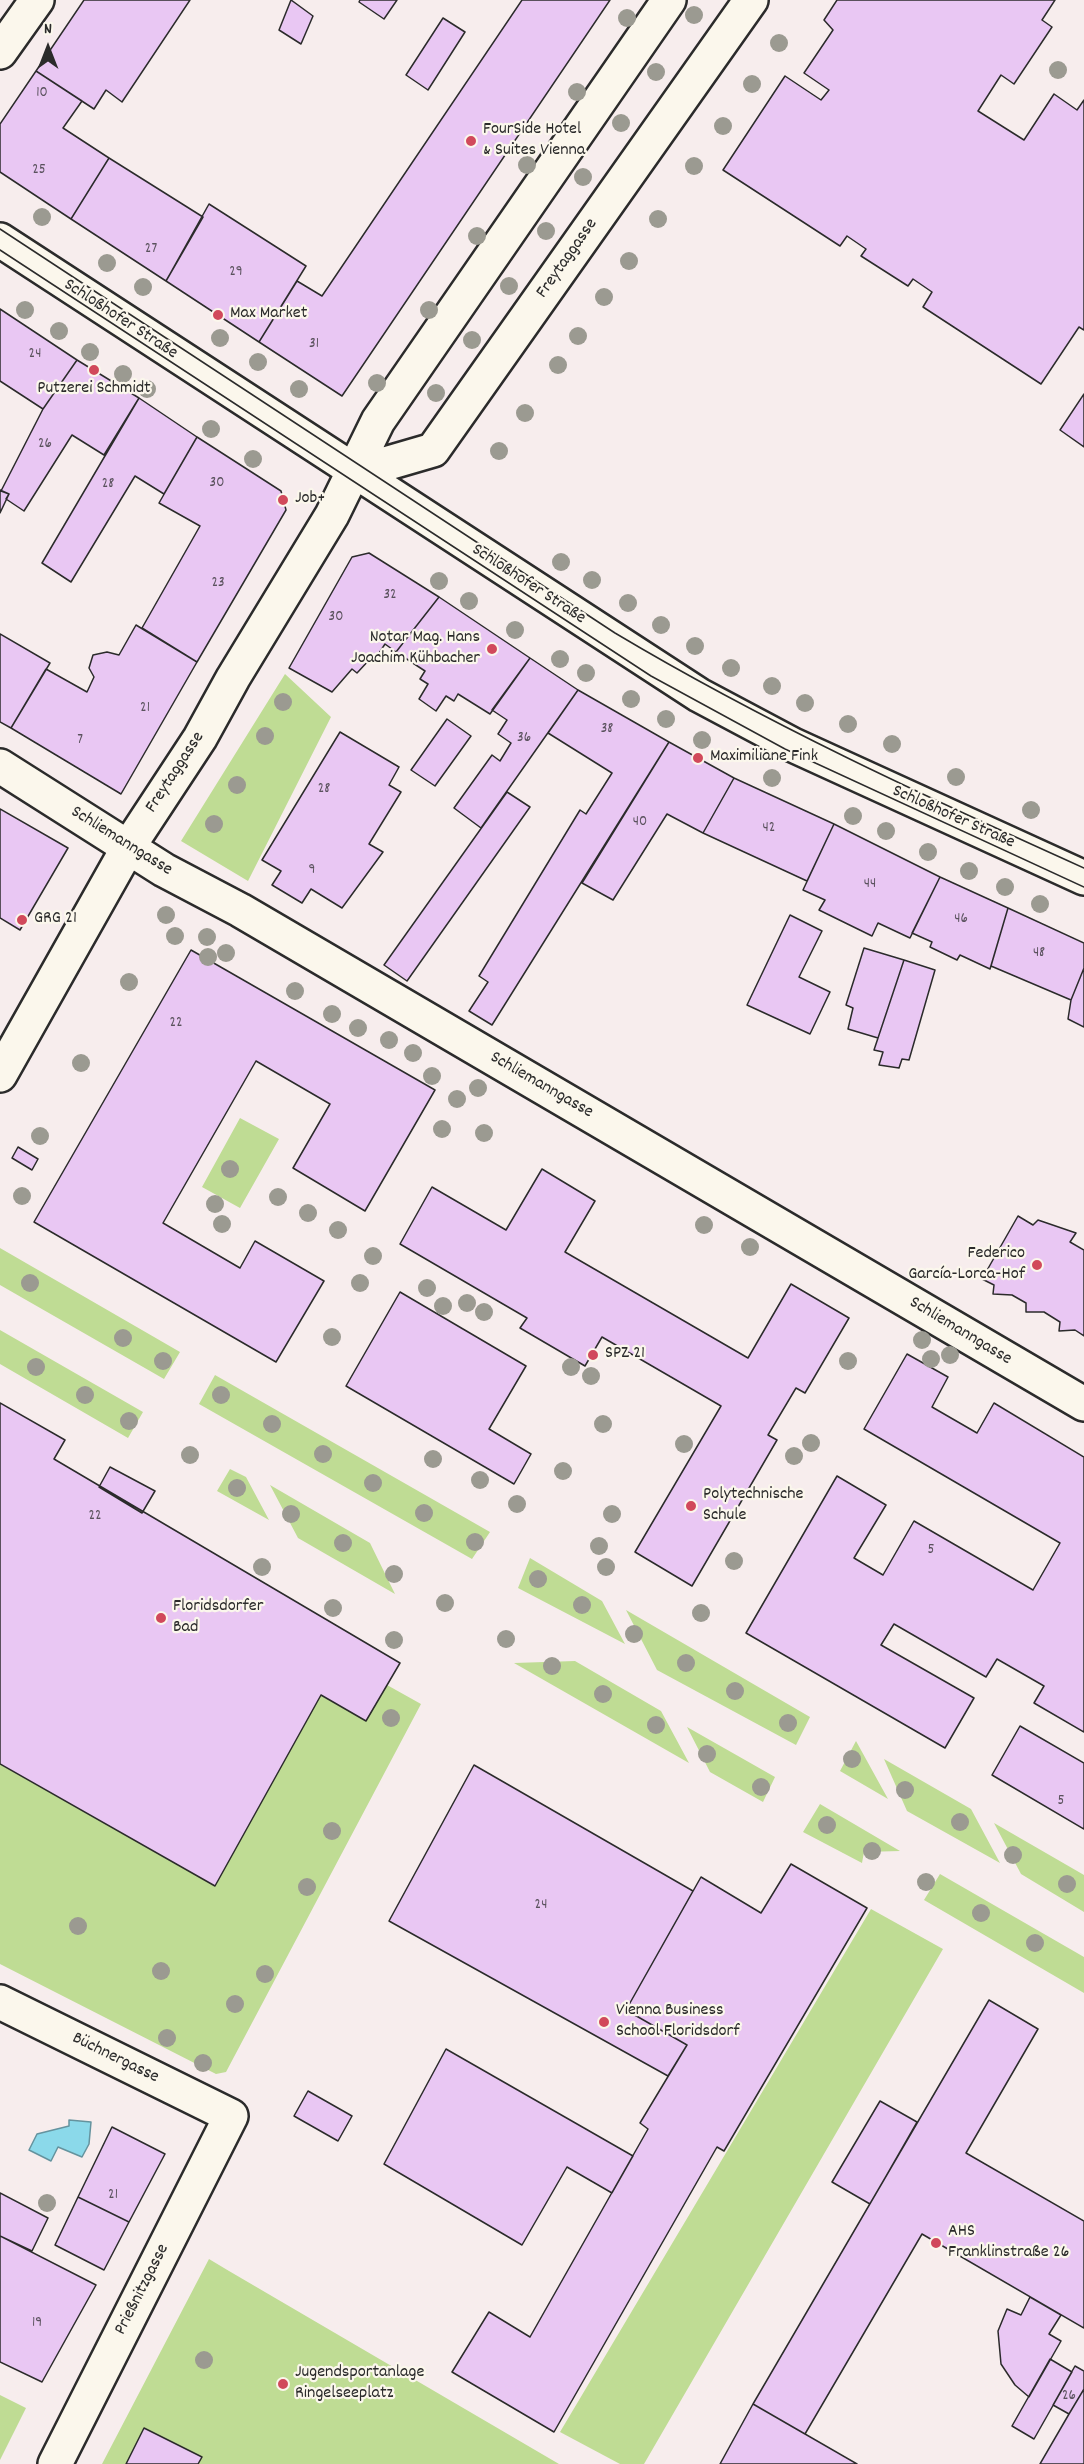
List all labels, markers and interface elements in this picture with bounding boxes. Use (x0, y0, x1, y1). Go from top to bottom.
north arrow (18, 18, 78, 78)
text: N (44, 18, 52, 41)
house number: 10 (36, 85, 48, 103)
place label: FourSide Hotel & Suites Vienna (483, 120, 585, 162)
marker: FourSide Hotel & Suites Vienna (464, 134, 478, 148)
house number: 25 (32, 162, 46, 180)
street label: Freytaggasse (533, 215, 603, 303)
house number: 27 (145, 241, 157, 259)
house number: 29 (229, 264, 243, 282)
street label: Schloßhofer Straße (59, 275, 181, 365)
place label: Max Market (230, 304, 307, 326)
marker: Max Market (211, 308, 225, 322)
house number: 31 (309, 336, 319, 354)
house number: 24 (29, 346, 41, 364)
marker: Putzerei Schmidt (87, 363, 101, 377)
place label: Putzerei Schmidt (37, 379, 151, 401)
house number: 26 (38, 436, 52, 454)
house number: 30 (210, 475, 224, 493)
house number: 28 (102, 476, 114, 494)
place label: Job+ (295, 489, 325, 511)
marker: Job+ (276, 493, 290, 507)
street label: Schloßhofer Straße (467, 540, 589, 630)
house number: 23 (211, 575, 225, 593)
house number: 32 (383, 587, 397, 605)
house number: 30 (329, 609, 343, 627)
place label: Notar Mag. Hans Joachim Kühbacher (351, 628, 480, 670)
marker: Notar Mag. Hans Joachim Kühbacher (485, 642, 499, 656)
house number: 21 (140, 700, 150, 718)
house number: 38 (601, 721, 613, 739)
street label: Freytaggasse (142, 728, 210, 818)
house number: 36 (517, 730, 531, 748)
house number: 7 (77, 732, 83, 750)
place label: Maximiliane Fink (710, 747, 818, 769)
marker: Maximiliane Fink (691, 751, 705, 765)
house number: 28 (318, 781, 330, 799)
street label: Schloßhofer Straße (888, 781, 1018, 855)
street label: Schliemanngasse (66, 802, 176, 882)
house number: 40 (633, 814, 647, 832)
house number: 42 (763, 820, 775, 838)
house number: 9 (309, 862, 315, 880)
house number: 44 (864, 876, 876, 894)
place label: GRG 21 (34, 909, 77, 931)
house number: 46 (954, 911, 968, 929)
marker: GRG 21 (15, 913, 29, 927)
house number: 48 (1033, 945, 1045, 963)
house number: 22 (169, 1015, 183, 1033)
street label: Schliemanngasse (485, 1048, 597, 1124)
place label: Federico García-Lorca-Hof (908, 1244, 1025, 1286)
marker: Federico García-Lorca-Hof (1030, 1258, 1044, 1272)
street label: Schliemanngasse (905, 1293, 1015, 1371)
place label: SPZ 21 (605, 1344, 645, 1366)
marker: SPZ 21 (586, 1348, 600, 1362)
place label: Polytechnische Schule (703, 1485, 803, 1528)
marker: Polytechnische Schule (684, 1499, 698, 1513)
house number: 22 (88, 1508, 102, 1526)
house number: 5 (928, 1542, 934, 1560)
place label: Floridsdorfer Bad (173, 1597, 263, 1640)
marker: Floridsdorfer Bad (154, 1611, 168, 1625)
house number: 5 (1058, 1793, 1064, 1811)
house number: 24 (535, 1897, 547, 1915)
place label: Vienna Business School Floridsdorf (616, 2001, 740, 2044)
marker: Vienna Business School Floridsdorf (597, 2015, 611, 2029)
street label: Büchnergasse (68, 2029, 162, 2089)
house number: 21 (108, 2187, 118, 2205)
place label: AHS Franklinstraße 26 (948, 2222, 1069, 2264)
marker: AHS Franklinstraße 26 (929, 2236, 943, 2250)
street label: Prießnitzgasse (111, 2241, 175, 2339)
house number: 19 (32, 2315, 42, 2333)
place label: Jugendsportanlage Ringelseeplatz (295, 2363, 424, 2406)
marker: Jugendsportanlage Ringelseeplatz (276, 2377, 290, 2391)
house number: 26 (1062, 2388, 1076, 2406)

